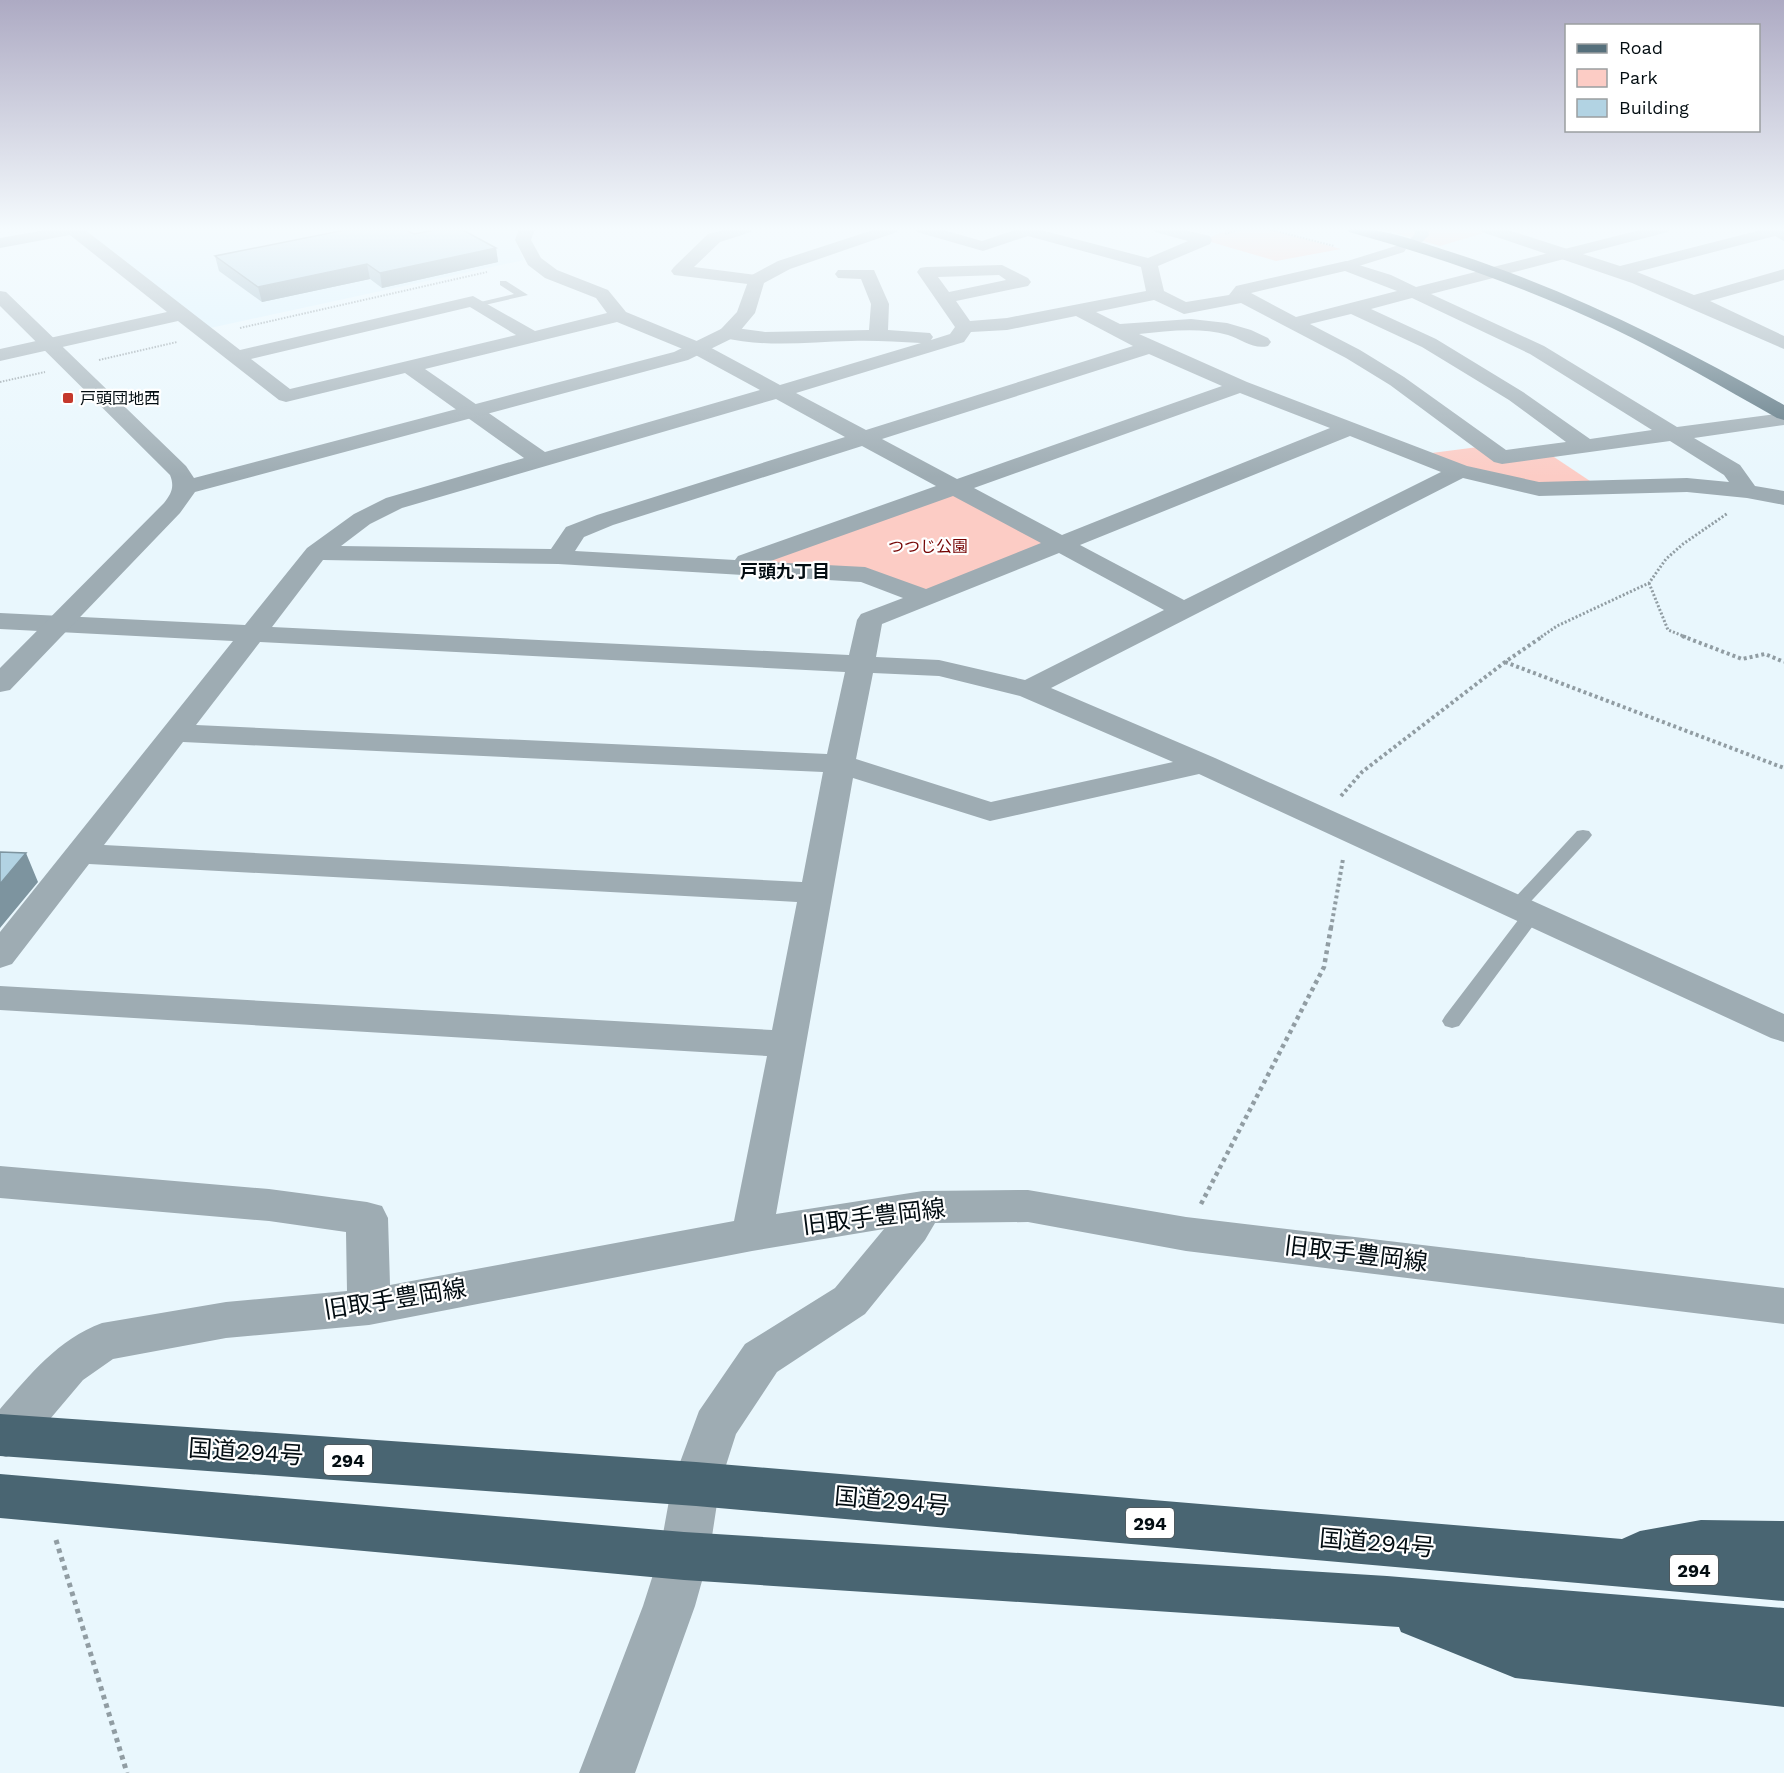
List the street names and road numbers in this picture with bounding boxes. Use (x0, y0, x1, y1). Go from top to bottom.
street label: 旧取手豊岡線 (801, 1194, 947, 1240)
street label: 旧取手豊岡線 (1283, 1231, 1429, 1277)
street label: 旧取手豊岡線 (322, 1274, 468, 1324)
street label: 国道294号 (187, 1434, 305, 1470)
road number: 294 (324, 1445, 372, 1475)
street label: 国道294号 (833, 1482, 951, 1520)
road number: 294 (1126, 1508, 1174, 1538)
street label: 国道294号 (1318, 1524, 1436, 1562)
road number: 294 (1670, 1555, 1718, 1585)

